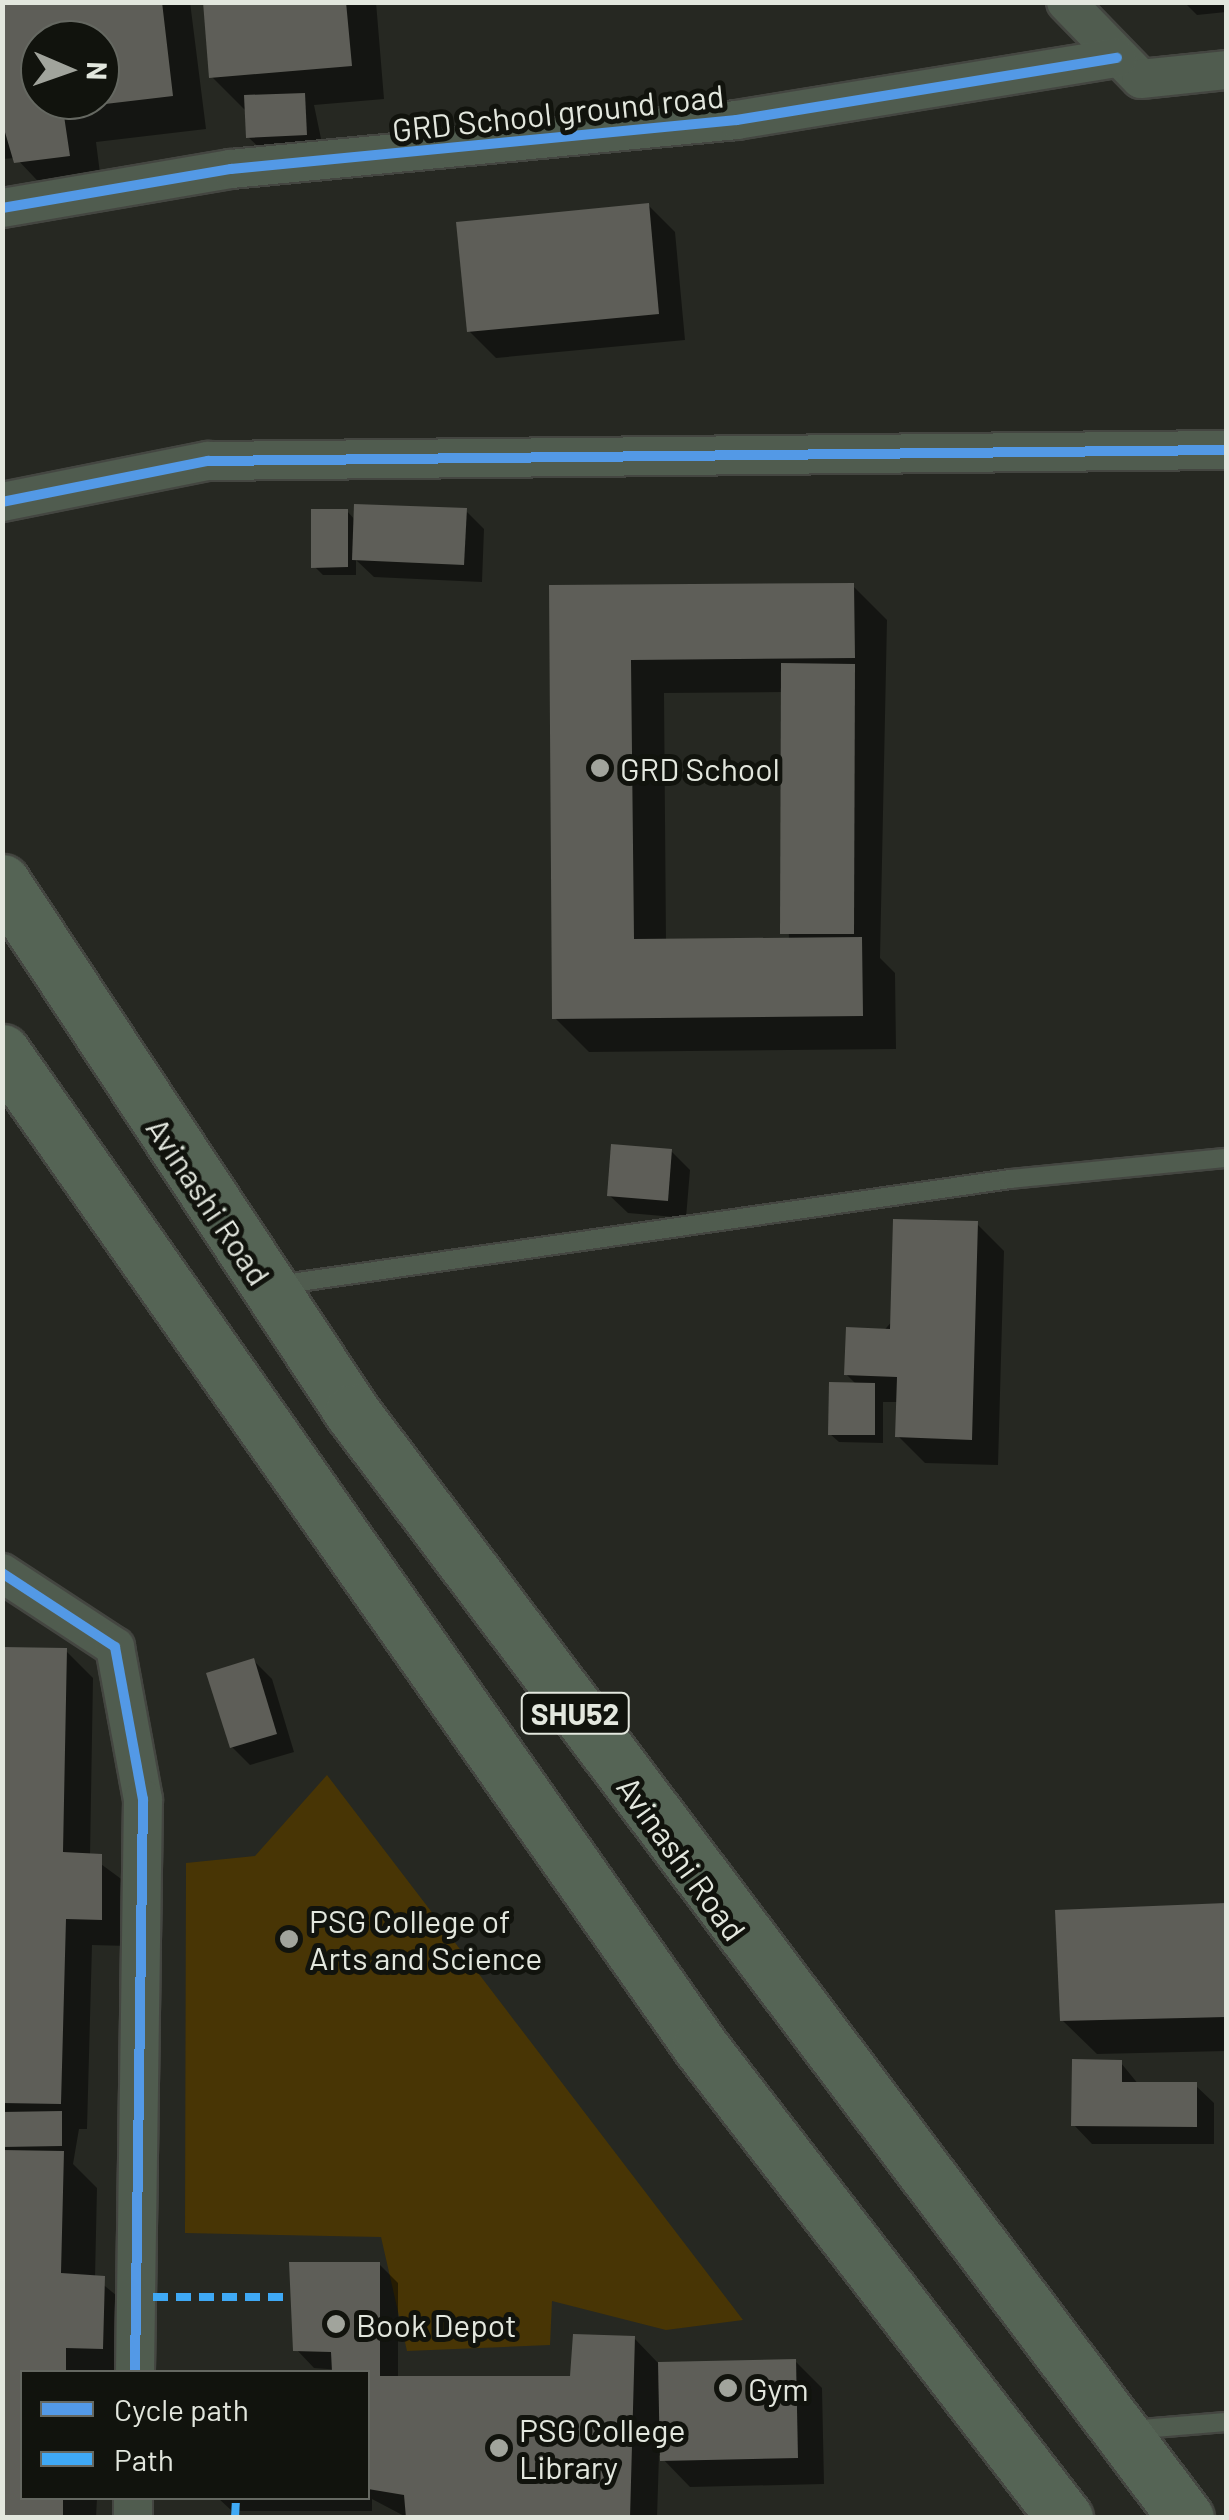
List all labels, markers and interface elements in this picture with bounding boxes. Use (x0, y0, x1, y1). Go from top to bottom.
north arrow (20, 20, 120, 120)
text: N (81, 61, 115, 81)
street label: GRD School ground road (390, 75, 726, 149)
place label: GRD School (620, 749, 780, 787)
marker: GRD School (589, 757, 611, 779)
street label: Avinashi Road (139, 1110, 279, 1292)
road number: SHU52 (520, 1688, 630, 1738)
street label: Avinashi Road (610, 1768, 754, 1948)
place label: PSG College of Arts and Science (309, 1902, 542, 1977)
marker: PSG College of Arts and Science (278, 1928, 300, 1950)
place label: Book Depot (356, 2305, 517, 2343)
marker: Book Depot (325, 2313, 347, 2335)
place label: Gym (748, 2369, 809, 2407)
legend (20, 2370, 370, 2500)
marker: Gym (717, 2377, 739, 2399)
text: Cycle path (114, 2391, 249, 2427)
place label: PSG College Library (519, 2411, 685, 2486)
marker: PSG College Library (488, 2437, 510, 2459)
text: Path (114, 2441, 174, 2477)

